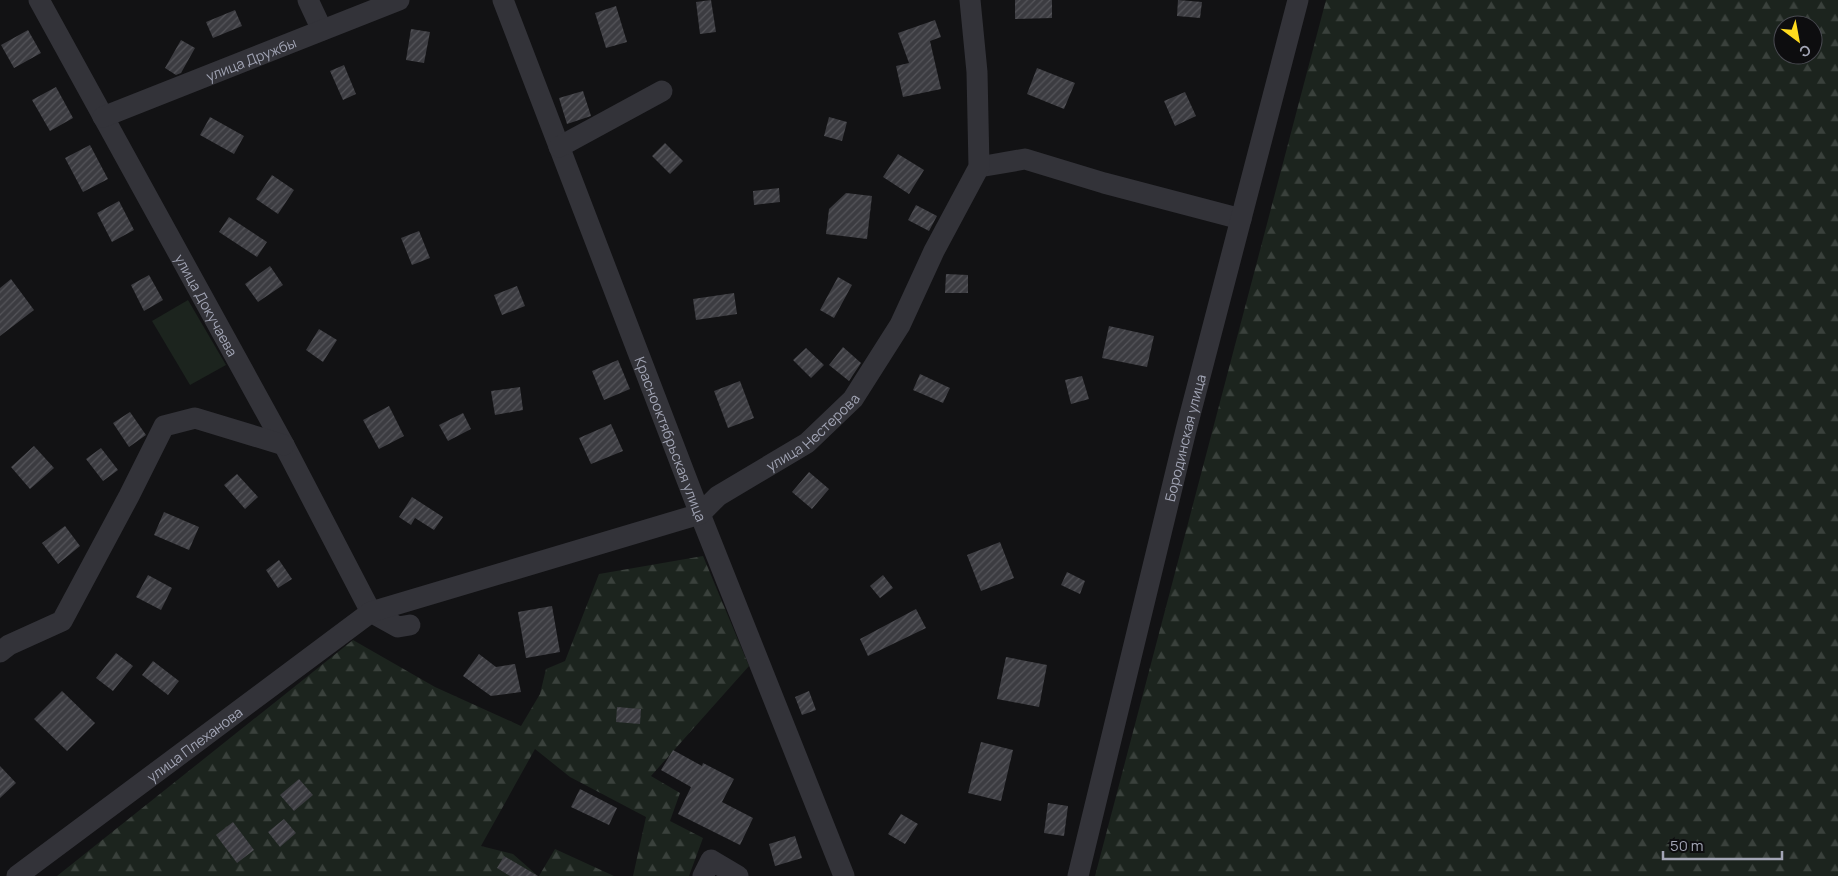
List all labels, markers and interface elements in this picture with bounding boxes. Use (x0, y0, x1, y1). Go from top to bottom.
north arrow (1773, 15, 1823, 65)
street label: улица Дружбы (203, 32, 299, 85)
text: С (1796, 41, 1815, 62)
street label: улица Докучаева (171, 250, 243, 359)
street label: Краснооктябрьская улица (631, 354, 711, 524)
street label: Бородинская улица (1160, 372, 1210, 503)
street label: улица Нестерова (762, 390, 864, 475)
street label: улица Плеханова (142, 702, 246, 786)
scale bar (1663, 828, 1782, 860)
text: 50 m (1670, 835, 1704, 856)

